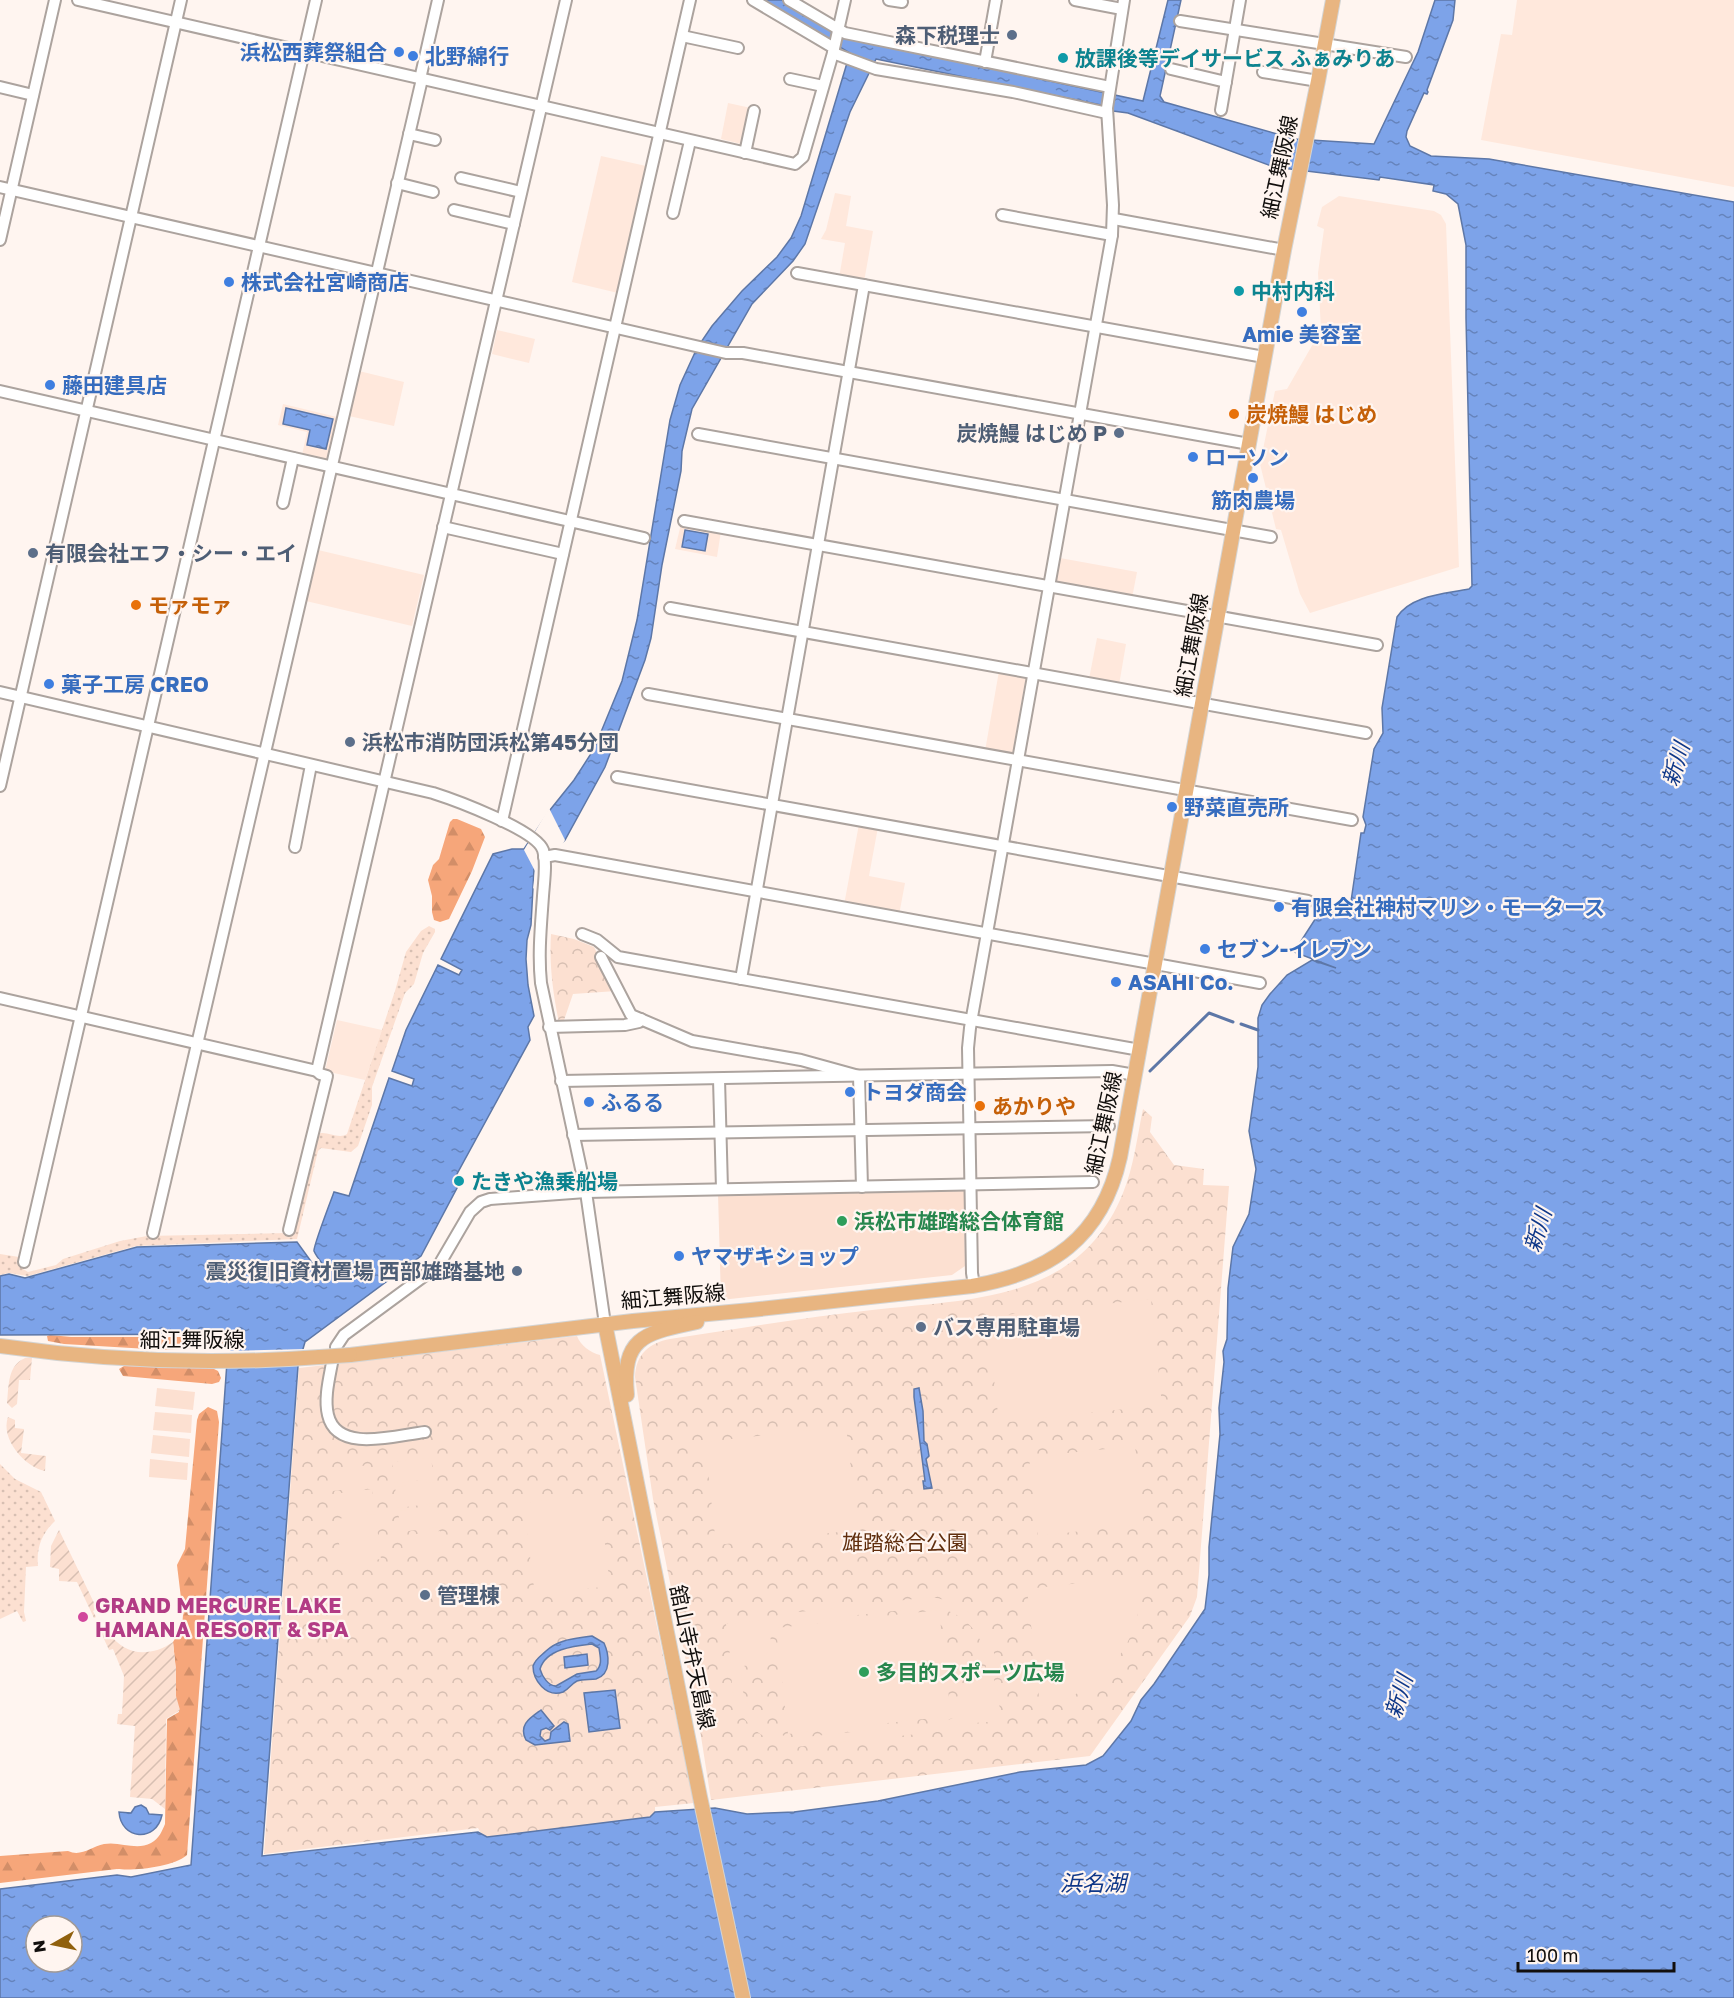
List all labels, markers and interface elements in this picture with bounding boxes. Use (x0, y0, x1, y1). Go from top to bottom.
place label: 森下税理士 (895, 22, 1000, 48)
marker: 森下税理士 (1005, 28, 1019, 42)
place label: 浜松西葬祭組合 (240, 39, 387, 65)
place label: 北野綿行 (425, 43, 509, 69)
marker: 浜松西葬祭組合 (392, 45, 406, 59)
place label: 放課後等デイサービス ふぁみりあ (1075, 45, 1395, 71)
marker: 北野綿行 (406, 49, 420, 63)
marker: 放課後等デイサービス ふぁみりあ (1056, 51, 1070, 65)
street label: 細江舞阪線 (1255, 113, 1303, 221)
place label: 株式会社宮崎商店 (241, 269, 409, 295)
marker: 株式会社宮崎商店 (222, 275, 236, 289)
place label: 中村内科 (1251, 278, 1335, 304)
marker: 中村内科 (1232, 284, 1246, 298)
marker: Amie 美容室 (1295, 305, 1309, 319)
place label: Amie 美容室 (1242, 321, 1362, 347)
place label: 藤田建具店 (62, 372, 167, 398)
marker: 藤田建具店 (43, 378, 57, 392)
place label: 炭焼鰻 はじめ (1246, 401, 1377, 427)
marker: 炭焼鰻 はじめ (1227, 407, 1241, 421)
place label: 炭焼鰻 はじめ P (956, 420, 1107, 446)
marker: 炭焼鰻 はじめ P (1112, 426, 1126, 440)
place label: ローソン (1205, 444, 1289, 470)
marker: ローソン (1186, 450, 1200, 464)
marker: 筋肉農場 (1246, 471, 1260, 485)
place label: 筋肉農場 (1211, 487, 1295, 513)
place label: 有限会社エフ・シー・エイ (45, 540, 297, 566)
marker: 有限会社エフ・シー・エイ (26, 546, 40, 560)
street label: 細江舞阪線 (1169, 591, 1213, 699)
place label: モァモァ (148, 592, 232, 618)
marker: モァモァ (129, 598, 143, 612)
place label: 菓子工房 CREO (61, 671, 209, 697)
marker: 菓子工房 CREO (42, 677, 56, 691)
place label: 浜松市消防団浜松第45分団 (362, 729, 619, 755)
marker: 浜松市消防団浜松第45分団 (343, 735, 357, 749)
water label: 新川 (1656, 737, 1695, 789)
place label: 野菜直売所 (1184, 794, 1289, 820)
marker: 野菜直売所 (1165, 800, 1179, 814)
place label: 有限会社神村マリン・モータース (1291, 894, 1605, 920)
marker: 有限会社神村マリン・モータース (1272, 900, 1286, 914)
place label: セブン-イレブン (1217, 936, 1372, 962)
marker: セブン-イレブン (1198, 942, 1212, 956)
place label: ASAHI Co. (1128, 969, 1234, 995)
marker: ASAHI Co. (1109, 975, 1123, 989)
street label: 細江舞阪線 (1079, 1069, 1127, 1177)
place label: トヨダ商会 (862, 1079, 967, 1105)
marker: トヨダ商会 (843, 1085, 857, 1099)
place label: ふるる (601, 1089, 664, 1115)
place label: あかりや (992, 1093, 1076, 1119)
marker: ふるる (582, 1095, 596, 1109)
marker: あかりや (973, 1099, 987, 1113)
place label: たきや漁乗船場 (471, 1168, 618, 1194)
marker: たきや漁乗船場 (452, 1174, 466, 1188)
water label: 新川 (1518, 1203, 1557, 1255)
place label: 浜松市雄踏総合体育館 (854, 1208, 1064, 1234)
marker: 浜松市雄踏総合体育館 (835, 1214, 849, 1228)
place label: ヤマザキショップ (691, 1243, 859, 1269)
marker: ヤマザキショップ (672, 1249, 686, 1263)
place label: 震災復旧資材置場 西部雄踏基地 (206, 1258, 505, 1284)
marker: 震災復旧資材置場 西部雄踏基地 (510, 1264, 524, 1278)
street label: 細江舞阪線 (620, 1278, 726, 1314)
place label: バス専用駐車場 (933, 1314, 1080, 1340)
marker: バス専用駐車場 (914, 1320, 928, 1334)
street label: 細江舞阪線 (140, 1326, 245, 1352)
park label: 雄踏総合公園 (842, 1529, 968, 1555)
place label: 管理棟 (437, 1582, 500, 1608)
street label: 舘山寺弁天島線 (665, 1582, 721, 1732)
marker: 管理棟 (418, 1588, 432, 1602)
place label: GRAND MERCURE LAKE HAMANA RESORT & SPA (95, 1592, 349, 1642)
marker: GRAND MERCURE LAKE HAMANA RESORT & SPA (76, 1610, 90, 1624)
place label: 多目的スポーツ広場 (876, 1659, 1065, 1685)
marker: 多目的スポーツ広場 (857, 1665, 871, 1679)
water label: 新川 (1379, 1669, 1418, 1721)
water label: 浜名湖 (1060, 1869, 1129, 1896)
north arrow (24, 1914, 84, 1974)
scale bar (1518, 1935, 1674, 1973)
text: N (28, 1939, 50, 1954)
text: 100 m (1527, 1944, 1578, 1966)

